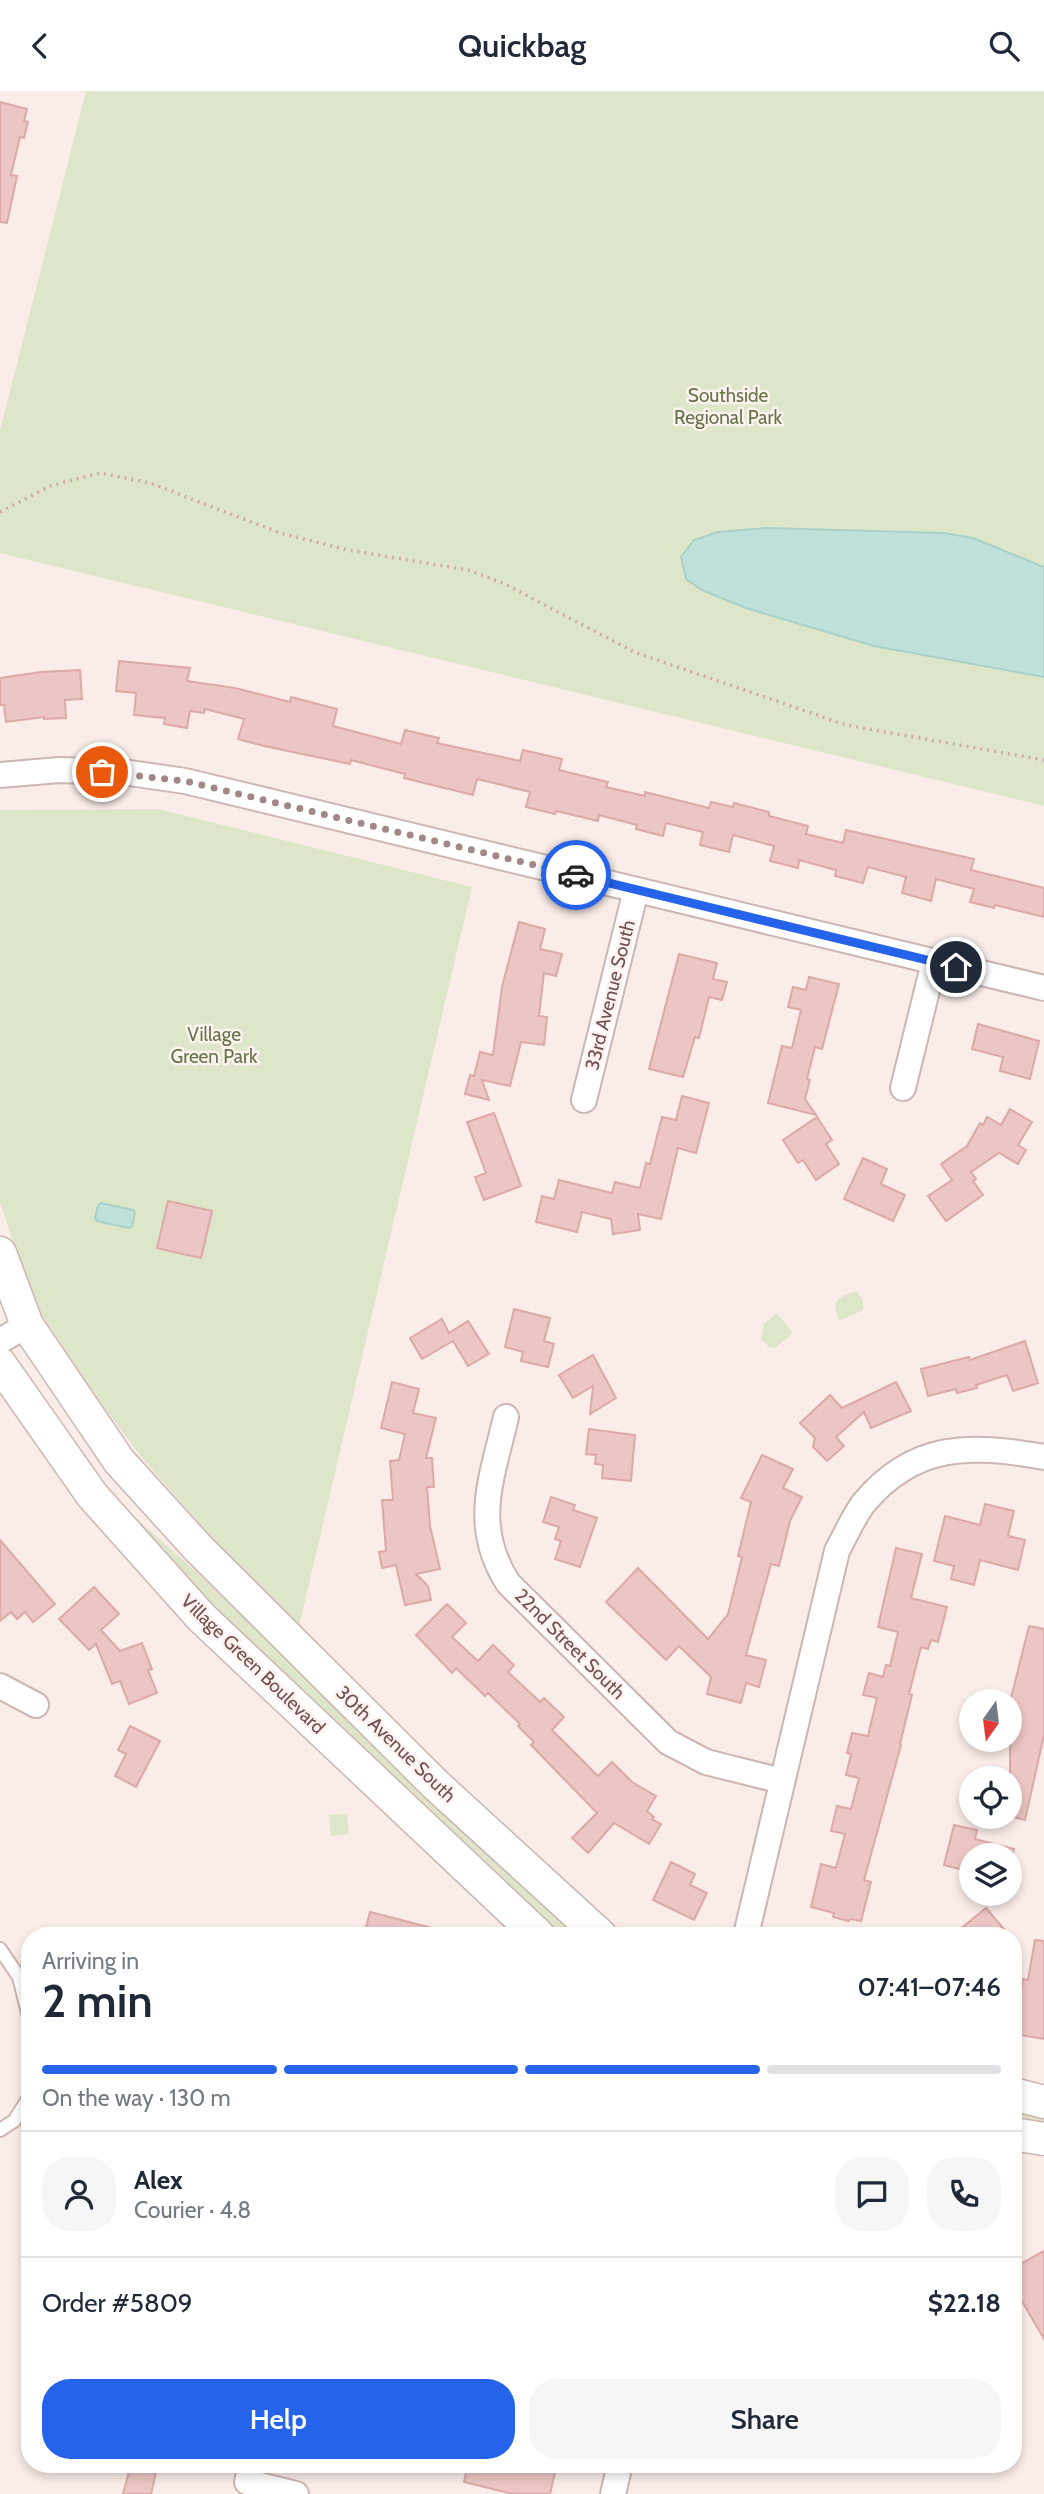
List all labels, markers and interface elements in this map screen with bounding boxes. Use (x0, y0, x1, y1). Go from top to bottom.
text: Quickbag (458, 26, 586, 65)
icon: back (21, 27, 59, 65)
icon: search (985, 27, 1023, 65)
park label: Southside Regional Park (674, 384, 782, 429)
pin (72, 742, 132, 802)
icon: bag (83, 753, 121, 791)
courier (541, 840, 611, 910)
icon: car (557, 856, 595, 894)
street label: 33rd Avenue South (580, 918, 640, 1072)
pin (926, 937, 986, 997)
icon: home (937, 948, 975, 986)
park label: Village Green Park (170, 1023, 258, 1068)
street label: 22nd Street South (510, 1584, 630, 1704)
street label: Village Green Boulevard (176, 1589, 330, 1739)
street label: 30th Avenue South (331, 1681, 461, 1807)
north arrow (959, 1689, 1022, 1752)
map controls (959, 1689, 1022, 1906)
button: locate (959, 1766, 1022, 1829)
button: layers (959, 1843, 1022, 1906)
text: Arriving in (42, 1947, 139, 1975)
text: 07:41–07:46 (857, 1971, 1001, 2003)
text: 2 min (42, 1973, 153, 2029)
text: On the way · 130 m (42, 2084, 231, 2112)
button: person (42, 2157, 116, 2231)
button: chat (835, 2157, 909, 2231)
button: phone (927, 2157, 1001, 2231)
text: Alex (134, 2164, 183, 2196)
text: Courier · 4.8 (134, 2196, 251, 2224)
text: Order #5809 (42, 2287, 193, 2319)
text: $22.18 (928, 2287, 1001, 2319)
button: Help (42, 2379, 515, 2459)
button: Share (529, 2379, 1001, 2459)

